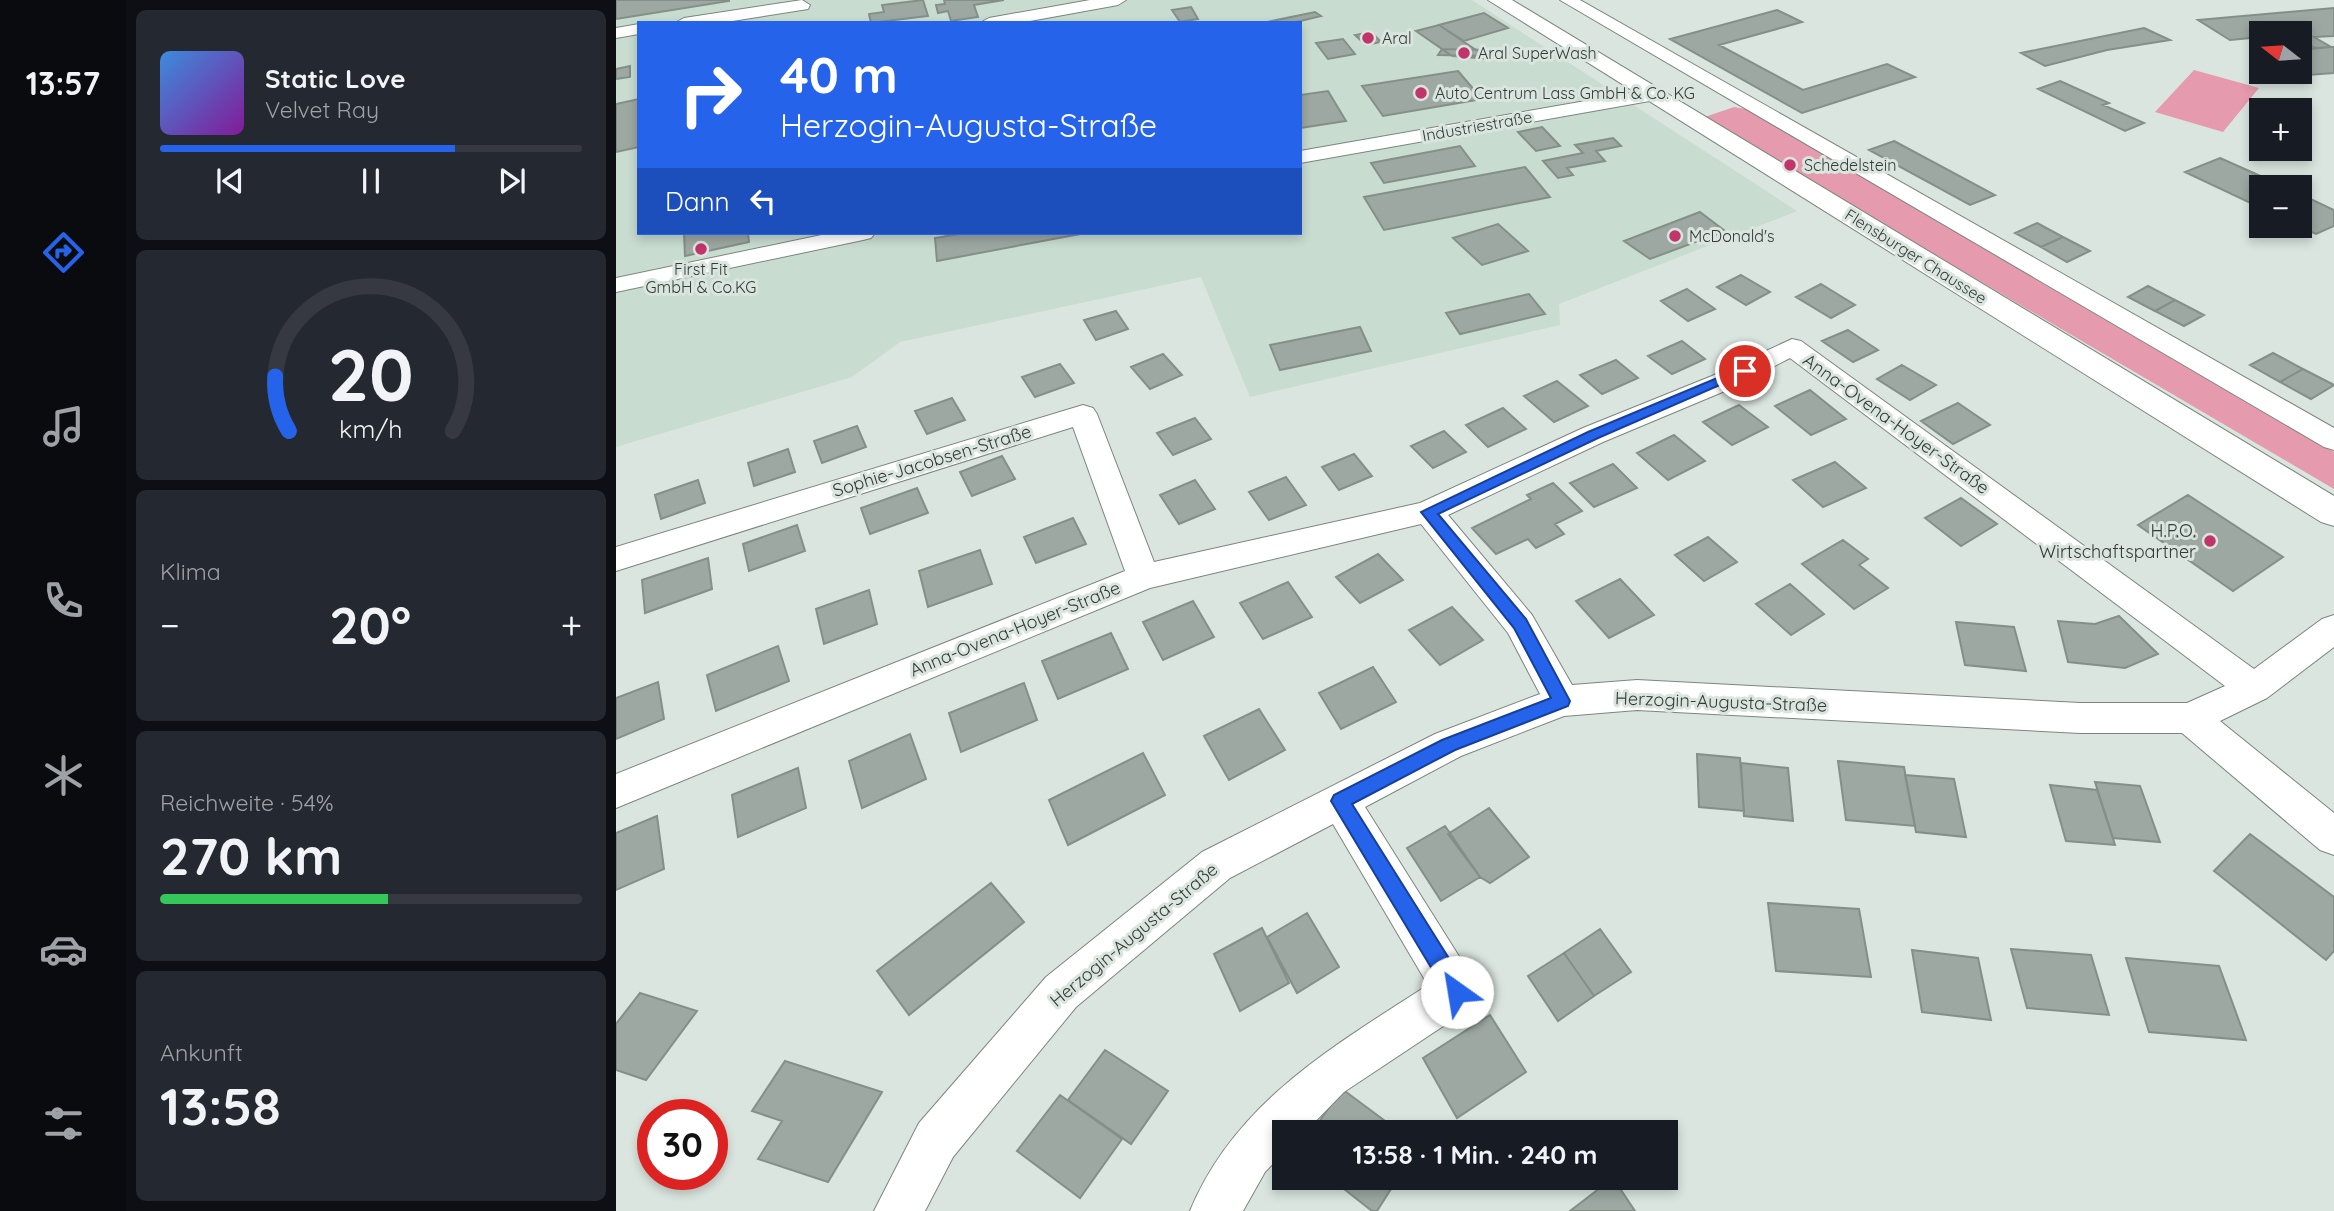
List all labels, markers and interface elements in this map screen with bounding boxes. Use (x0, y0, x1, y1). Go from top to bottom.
north arrow (2249, 21, 2312, 84)
map controls (2249, 21, 2312, 238)
place label: Aral (1382, 28, 1412, 48)
marker: Aral (1360, 30, 1376, 46)
place label: Aral SuperWash (1478, 43, 1597, 63)
text: 40 m (780, 44, 898, 105)
marker: Aral SuperWash (1456, 45, 1472, 61)
icon: right (665, 49, 756, 140)
text: Static Love (265, 62, 406, 95)
text: 13:57 (26, 63, 100, 103)
place label: Auto Centrum Lass GmbH & Co. KG (1435, 83, 1695, 103)
marker: Auto Centrum Lass GmbH & Co. KG (1413, 85, 1429, 101)
text: Velvet Ray (265, 95, 379, 124)
button: + (2249, 98, 2312, 161)
text: Herzogin-Augusta-Straße (780, 105, 1157, 145)
street label: Industriestraße (1421, 106, 1533, 146)
place label: Schedelstein (1804, 155, 1896, 175)
marker: Schedelstein (1782, 157, 1798, 173)
icon: previous (211, 162, 249, 200)
icon: pause (352, 162, 390, 200)
icon: next (493, 162, 531, 200)
button: − (2249, 175, 2312, 238)
icon: left (744, 182, 782, 220)
text: Dann (665, 185, 730, 218)
street label: Flensburger Chaussee (1841, 204, 1991, 308)
place label: McDonald's (1689, 226, 1775, 246)
icon: directions (39, 228, 88, 277)
marker: McDonald's (1667, 228, 1683, 244)
marker: First Fit GmbH & Co.KG (693, 241, 709, 257)
place label: First Fit GmbH & Co.KG (646, 259, 756, 297)
text: 20 (328, 329, 414, 420)
pin (1715, 341, 1775, 401)
street label: Anna-Ovena-Hoyer-Straße (1798, 348, 1994, 499)
icon: arrive (1726, 352, 1764, 390)
icon: music (39, 402, 88, 451)
text: km/h (339, 413, 403, 444)
street label: Sophie-Jacobsen-Straße (830, 419, 1034, 502)
place label: H.P.O. Wirtschaftspartner (2039, 519, 2196, 563)
marker: H.P.O. Wirtschaftspartner (2202, 533, 2218, 549)
text: Klima (160, 557, 221, 586)
icon: phone (39, 576, 88, 625)
street label: Anna-Ovena-Hoyer-Straße (906, 576, 1123, 681)
text: 20° (329, 592, 411, 657)
text: − (160, 601, 180, 649)
text: + (561, 601, 582, 649)
street label: Herzogin-Augusta-Straße (1615, 686, 1827, 717)
icon: climate (39, 751, 88, 800)
text: Reichweite · 54% (160, 788, 334, 817)
text: 270 km (160, 823, 342, 888)
street label: Herzogin-Augusta-Straße (1045, 858, 1222, 1012)
icon: car (39, 925, 88, 974)
position arrow (1420, 955, 1494, 1029)
text: Ankunft (160, 1038, 243, 1067)
text: 13:58 (160, 1073, 281, 1138)
icon: filters (39, 1099, 88, 1148)
speed limit sign: 30 (637, 1099, 728, 1190)
text: 13:58 · 1 Min. · 240 m (1352, 1138, 1598, 1171)

